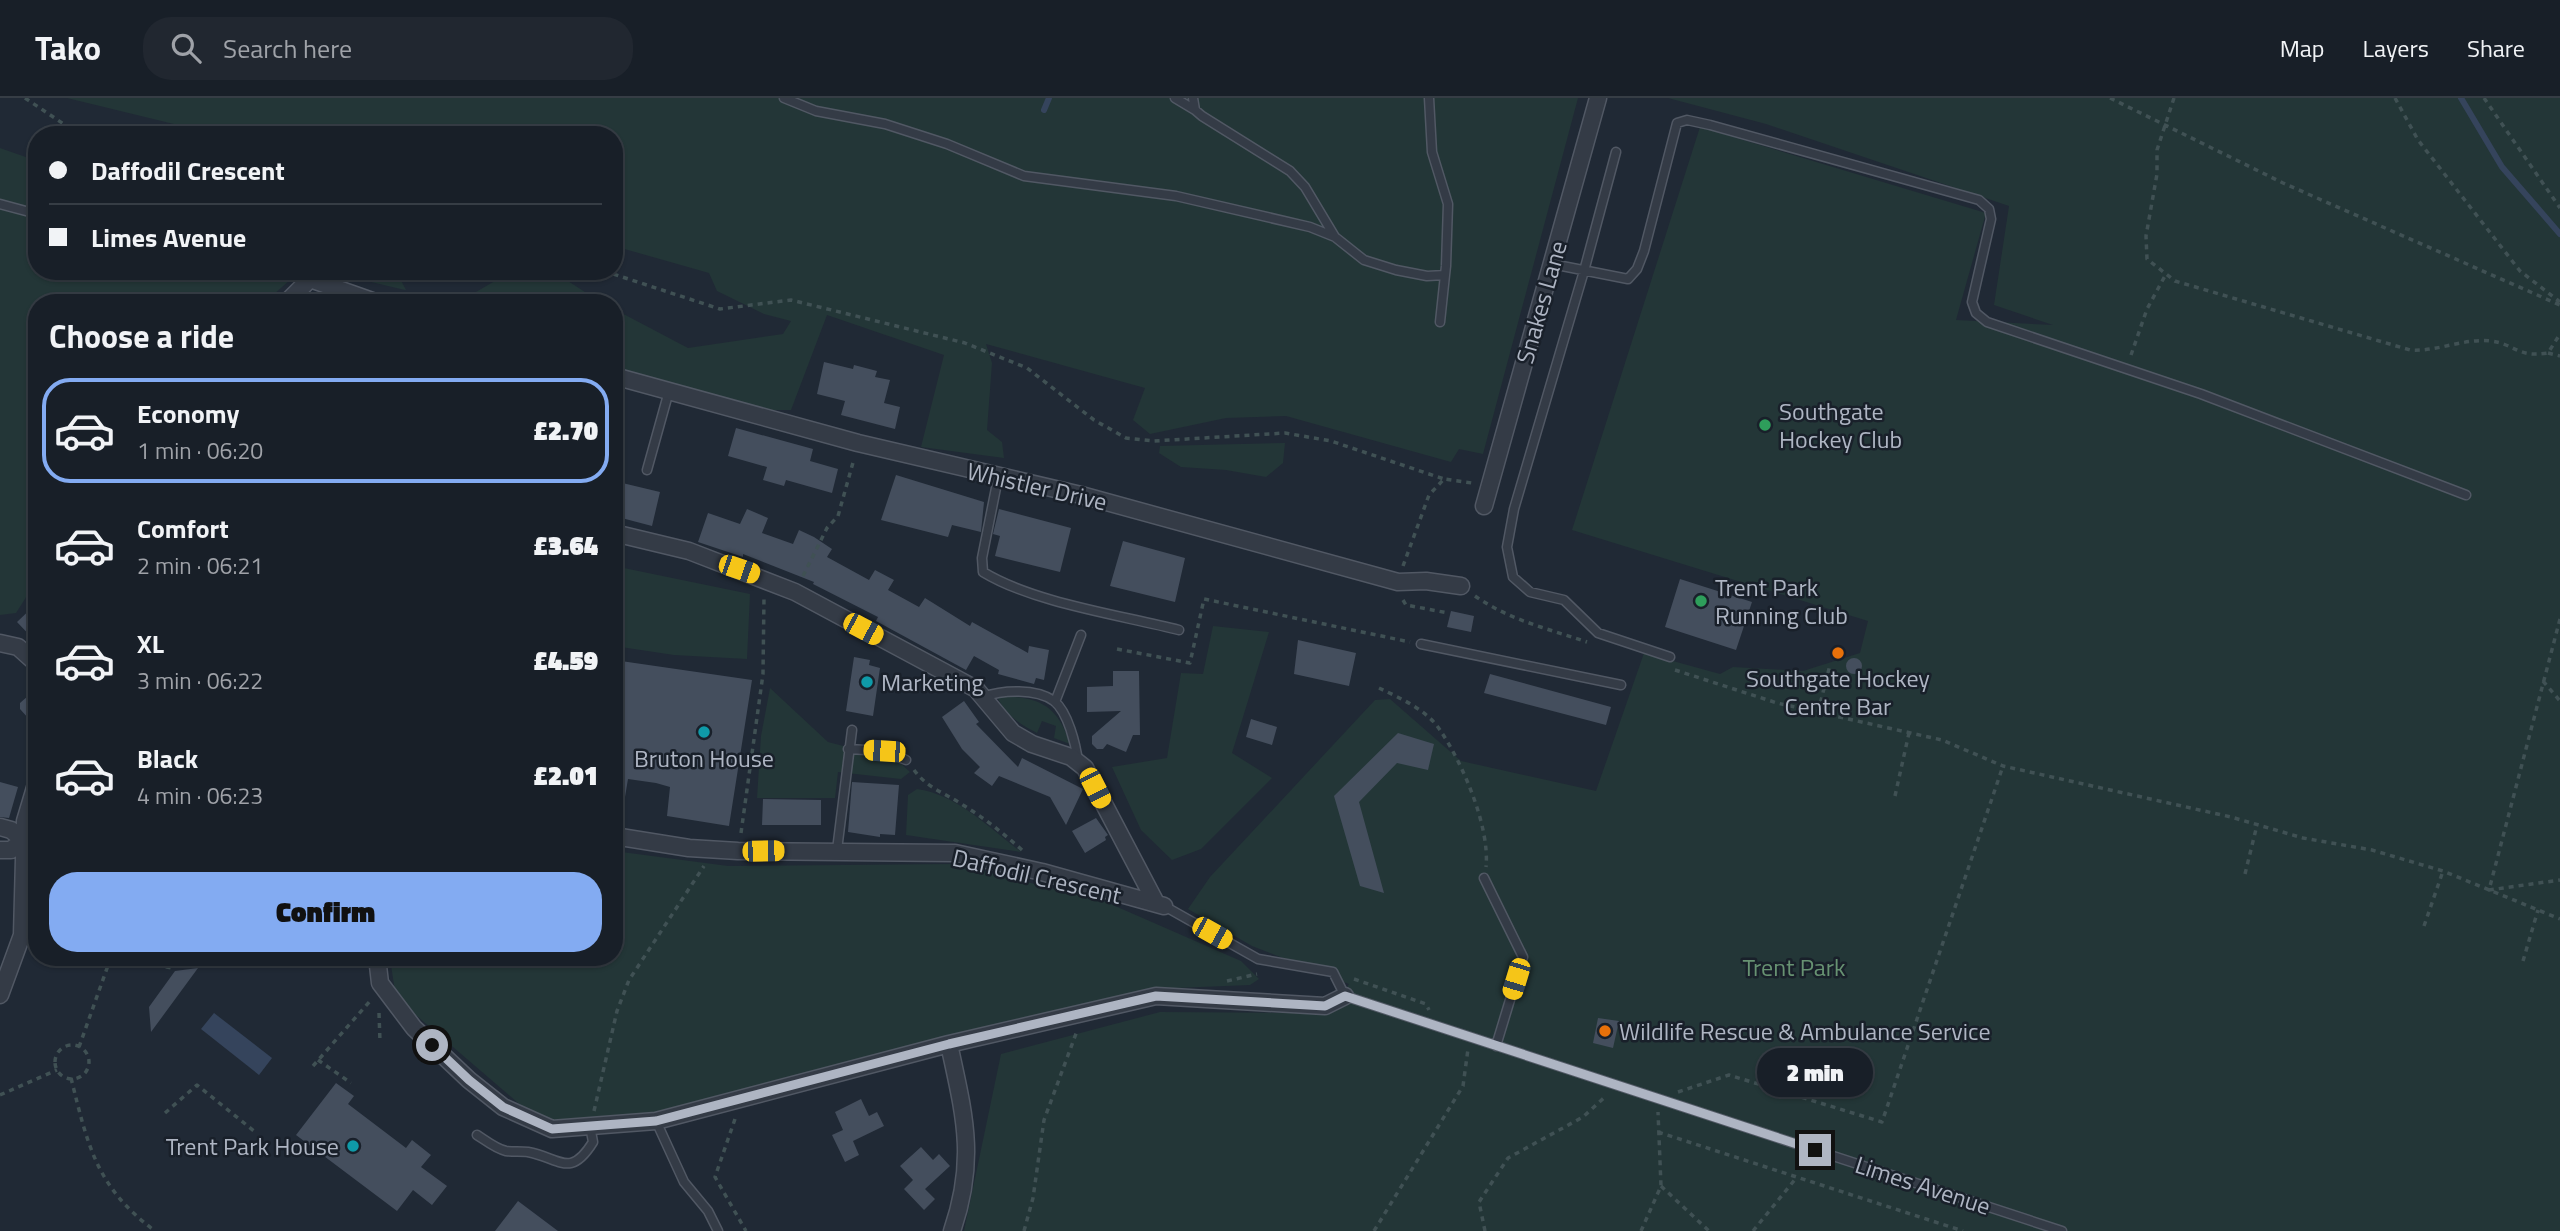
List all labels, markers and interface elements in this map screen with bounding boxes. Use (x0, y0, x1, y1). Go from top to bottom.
search box (143, 17, 633, 80)
text: Tako (35, 23, 101, 73)
icon: search (167, 29, 205, 67)
text: Search here (223, 29, 352, 68)
text: Map (2280, 30, 2325, 66)
text: Layers (2363, 30, 2429, 66)
text: Share (2467, 30, 2525, 66)
text: Daffodil Crescent (91, 151, 285, 190)
text: Limes Avenue (91, 218, 246, 257)
street label: Snakes Lane (1506, 236, 1576, 368)
text: Choose a ride (49, 312, 234, 360)
place label: Southgate Hockey Club (1779, 393, 1902, 457)
text: Economy (137, 394, 239, 433)
icon: car (53, 399, 116, 462)
text: £2.70 (533, 411, 598, 450)
marker: Southgate Hockey Club (1757, 417, 1773, 433)
text: 1 min · 06:20 (137, 433, 263, 468)
street label: Whistler Drive (963, 452, 1111, 520)
text: Comfort (137, 509, 229, 548)
icon: car (53, 514, 116, 577)
text: £3.64 (533, 526, 598, 565)
text: 2 min · 06:21 (137, 548, 263, 583)
car (716, 552, 763, 586)
place label: Trent Park Running Club (1715, 569, 1848, 633)
marker: Trent Park Running Club (1693, 593, 1709, 609)
car (840, 610, 887, 648)
text: XL (137, 624, 164, 663)
icon: car (53, 629, 116, 692)
text: £4.59 (533, 641, 598, 680)
marker: Southgate Hockey Centre Bar (1830, 645, 1846, 661)
place label: Southgate Hockey Centre Bar (1746, 660, 1930, 724)
text: 3 min · 06:22 (137, 663, 263, 698)
place label: Marketing (881, 664, 984, 700)
marker: Marketing (859, 674, 875, 690)
marker: Bruton House (696, 724, 712, 740)
text: Black (137, 739, 198, 778)
car (863, 739, 906, 763)
place label: Bruton House (634, 740, 774, 776)
icon: car (53, 744, 116, 807)
text: £2.01 (533, 756, 598, 795)
car (1077, 765, 1114, 811)
text: 4 min · 06:23 (137, 778, 263, 813)
street label: Daffodil Crescent (949, 839, 1126, 913)
car (742, 840, 785, 862)
button: Confirm (49, 872, 602, 952)
car (1189, 914, 1236, 952)
park label: Trent Park (1742, 949, 1846, 985)
car (1500, 956, 1533, 1002)
place label: Wildlife Rescue & Ambulance Service (1619, 1013, 1991, 1049)
marker: Wildlife Rescue & Ambulance Service (1597, 1023, 1613, 1039)
route start (416, 1029, 448, 1061)
callout: 2 min (1757, 1048, 1873, 1098)
text: 2 min (1786, 1055, 1844, 1090)
place label: Trent Park House (166, 1128, 339, 1164)
route end (1799, 1134, 1831, 1166)
marker: Trent Park House (345, 1138, 361, 1154)
street label: Limes Avenue (1851, 1146, 1995, 1224)

